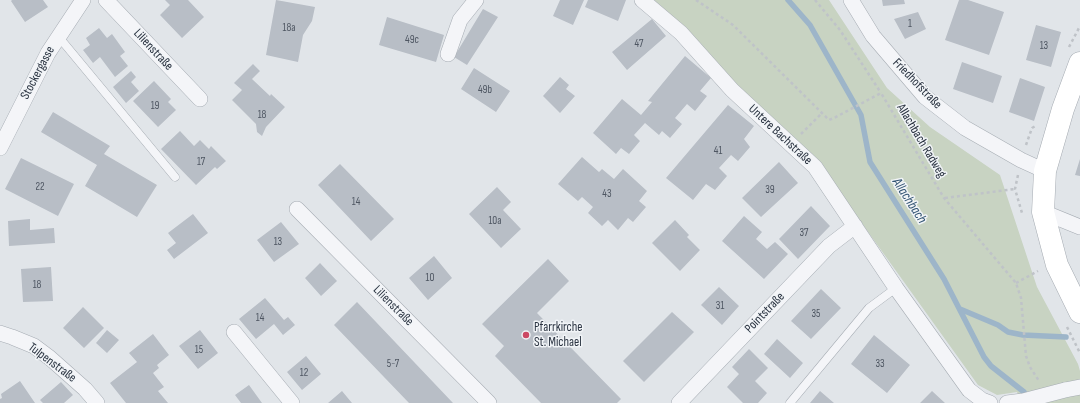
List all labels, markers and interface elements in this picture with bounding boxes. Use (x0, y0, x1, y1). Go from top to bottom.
house number: 1 (908, 17, 912, 31)
house number: 18a (283, 21, 295, 35)
street label: Lilienstraße (130, 26, 176, 74)
house number: 49c (405, 33, 419, 47)
house number: 47 (635, 37, 643, 51)
house number: 13 (1040, 39, 1048, 53)
street label: Stockergasse (18, 44, 58, 102)
street label: Friedhofstraße (889, 55, 945, 113)
house number: 49b (478, 83, 492, 97)
house number: 19 (151, 99, 159, 113)
street label: Allachbach Radweg (893, 101, 949, 181)
street label: Untere Bachstraße (745, 102, 815, 168)
house number: 18 (258, 108, 266, 122)
house number: 41 (714, 144, 722, 158)
house number: 17 (197, 155, 205, 169)
water label: Allachbach (888, 175, 930, 227)
house number: 22 (35, 180, 45, 194)
house number: 39 (765, 183, 775, 197)
house number: 43 (602, 187, 612, 201)
house number: 14 (352, 195, 360, 209)
house number: 10a (489, 214, 501, 228)
house number: 37 (799, 226, 809, 240)
house number: 13 (274, 235, 282, 249)
house number: 10 (426, 271, 434, 285)
house number: 18 (33, 278, 41, 292)
street label: Lilienstraße (369, 282, 417, 330)
street label: Pointstraße (742, 289, 788, 337)
house number: 31 (716, 299, 724, 313)
house number: 35 (811, 307, 821, 321)
house number: 14 (256, 311, 264, 325)
place label: Pfarrkirche St. Michael (534, 320, 583, 351)
marker: Pfarrkirche St. Michael (521, 330, 531, 340)
street label: Tulpenstraße (25, 340, 79, 386)
house number: 15 (195, 343, 203, 357)
house number: 5-7 (387, 357, 399, 371)
house number: 33 (875, 357, 885, 371)
house number: 12 (300, 366, 308, 380)

